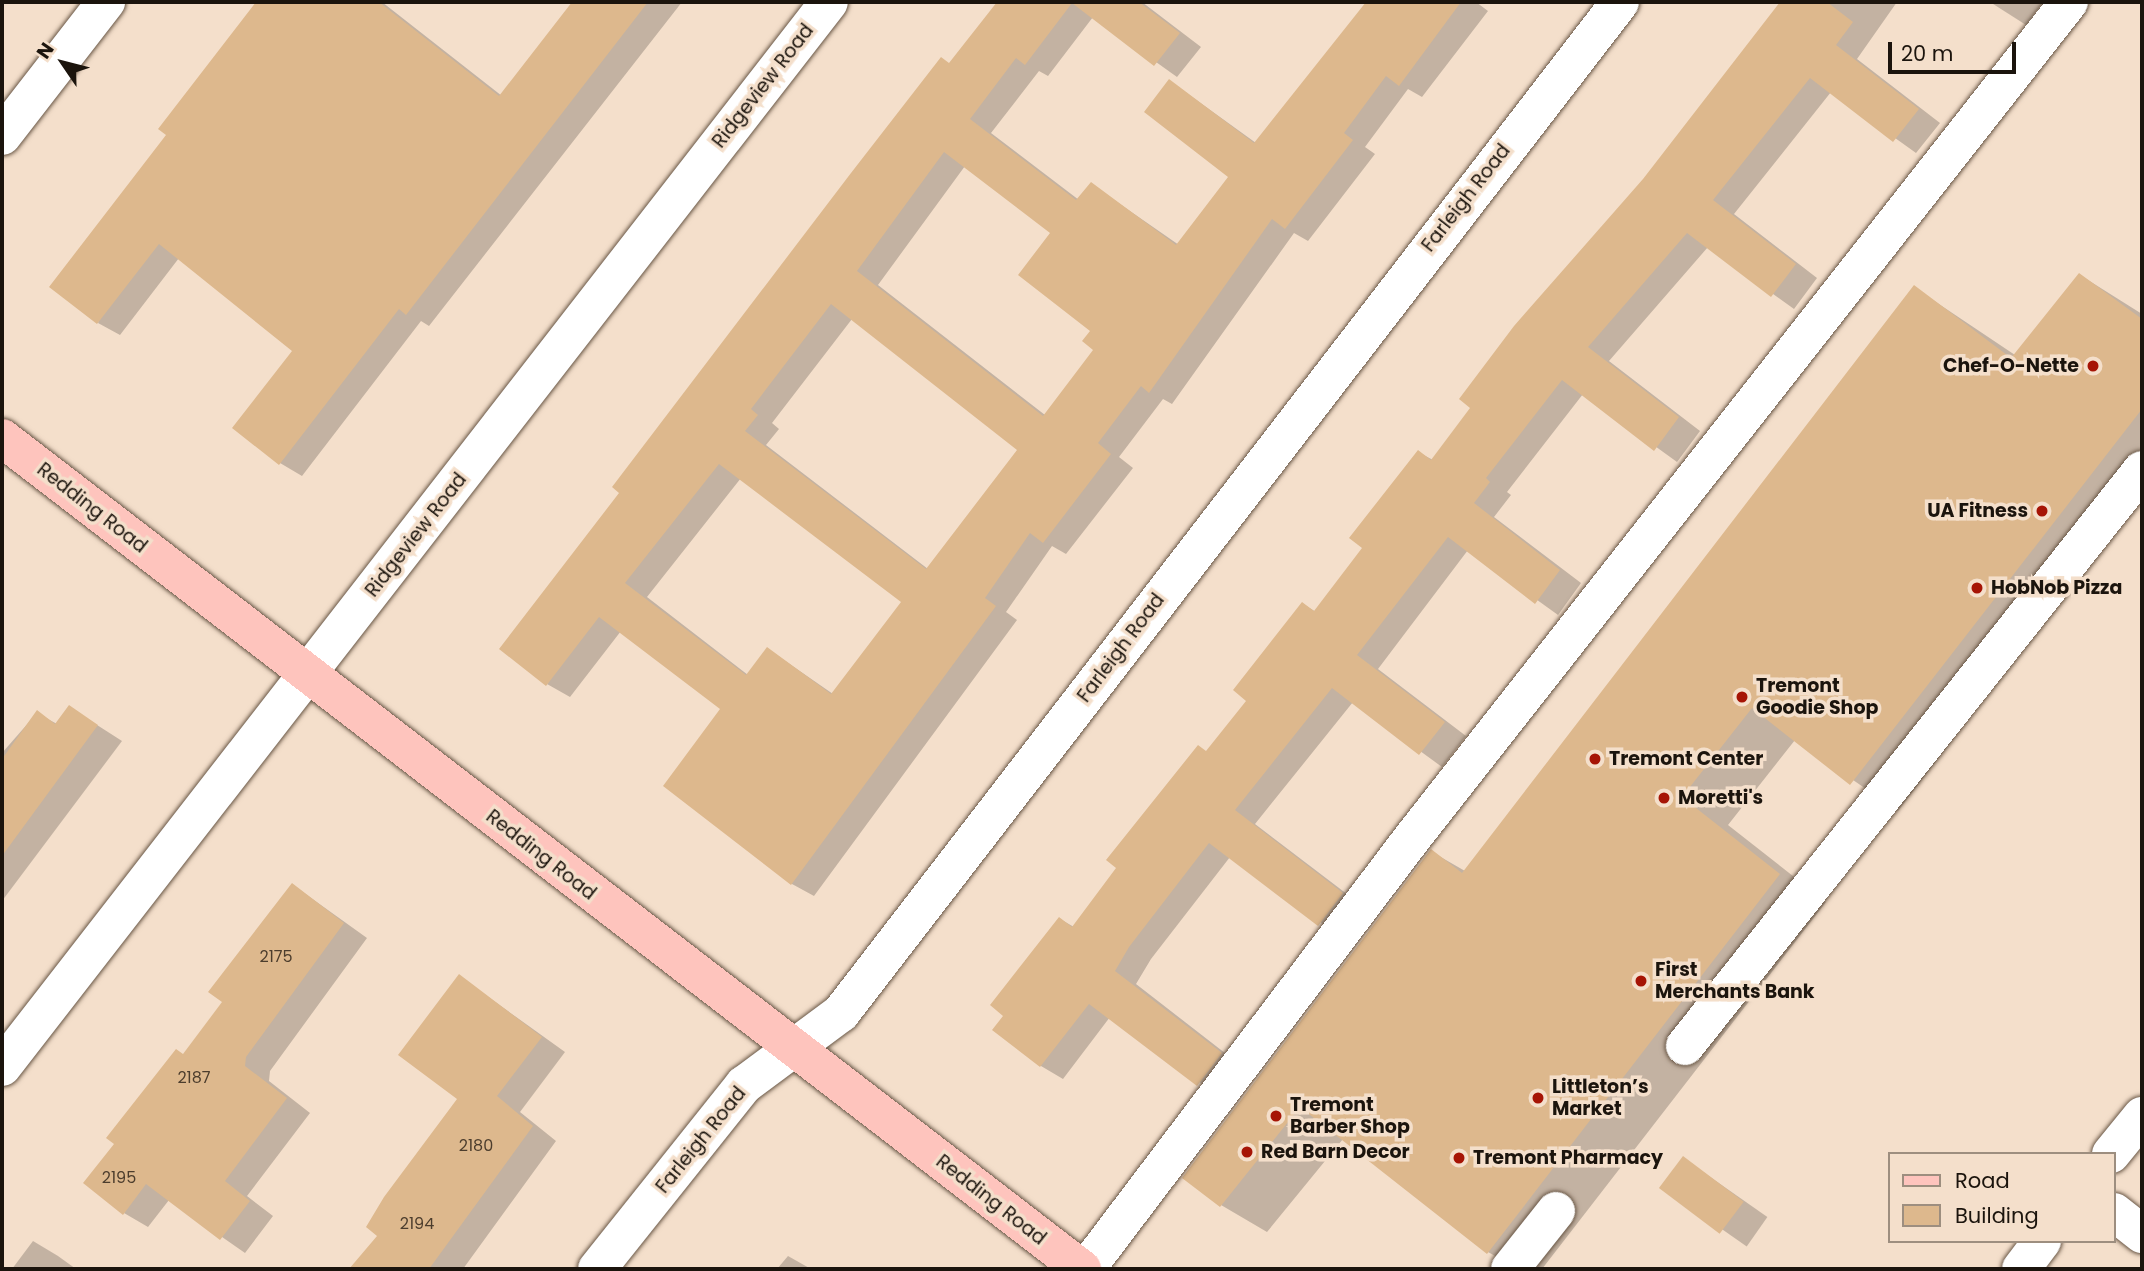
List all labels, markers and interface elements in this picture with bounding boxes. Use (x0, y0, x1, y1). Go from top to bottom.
street label: Ridgeview Road (708, 20, 818, 152)
north arrow (28, 28, 98, 98)
scale bar (1892, 28, 2020, 72)
text: N (30, 37, 61, 64)
text: 20 m (1901, 39, 1954, 68)
street label: Farleigh Road (1417, 140, 1515, 256)
place label: Chef-O-Nette (1943, 355, 2079, 377)
marker: Chef-O-Nette (2085, 358, 2101, 374)
street label: Redding Road (33, 458, 151, 558)
street label: Ridgeview Road (361, 469, 471, 601)
place label: UA Fitness (1927, 500, 2028, 522)
marker: UA Fitness (2034, 503, 2050, 519)
place label: HobNob Pizza (1991, 577, 2122, 599)
marker: HobNob Pizza (1969, 580, 1985, 596)
street label: Farleigh Road (1073, 589, 1169, 707)
place label: Tremont Goodie Shop (1756, 675, 1878, 719)
marker: Tremont Goodie Shop (1734, 689, 1750, 705)
place label: Tremont Center (1609, 748, 1763, 770)
marker: Tremont Center (1587, 751, 1603, 767)
place label: Moretti's (1678, 787, 1763, 809)
marker: Moretti's (1656, 790, 1672, 806)
street label: Redding Road (482, 805, 600, 905)
house number: 2175 (259, 947, 293, 967)
place label: First Merchants Bank (1655, 959, 1815, 1003)
marker: First Merchants Bank (1633, 973, 1649, 989)
house number: 2187 (177, 1068, 211, 1088)
place label: Littleton’s Market (1552, 1076, 1649, 1120)
street label: Farleigh Road (651, 1082, 751, 1198)
marker: Littleton’s Market (1530, 1090, 1546, 1106)
place label: Tremont Barber Shop (1290, 1094, 1410, 1138)
marker: Tremont Barber Shop (1268, 1108, 1284, 1124)
house number: 2180 (459, 1136, 493, 1156)
place label: Red Barn Decor (1261, 1141, 1410, 1163)
marker: Red Barn Decor (1239, 1144, 1255, 1160)
place label: Tremont Pharmacy (1473, 1147, 1663, 1169)
street label: Redding Road (932, 1150, 1050, 1250)
marker: Tremont Pharmacy (1451, 1150, 1467, 1166)
legend (1888, 1152, 2116, 1243)
text: Road (1955, 1166, 2010, 1195)
house number: 2195 (102, 1168, 136, 1188)
text: Building (1955, 1201, 2039, 1230)
house number: 2194 (400, 1214, 434, 1234)

